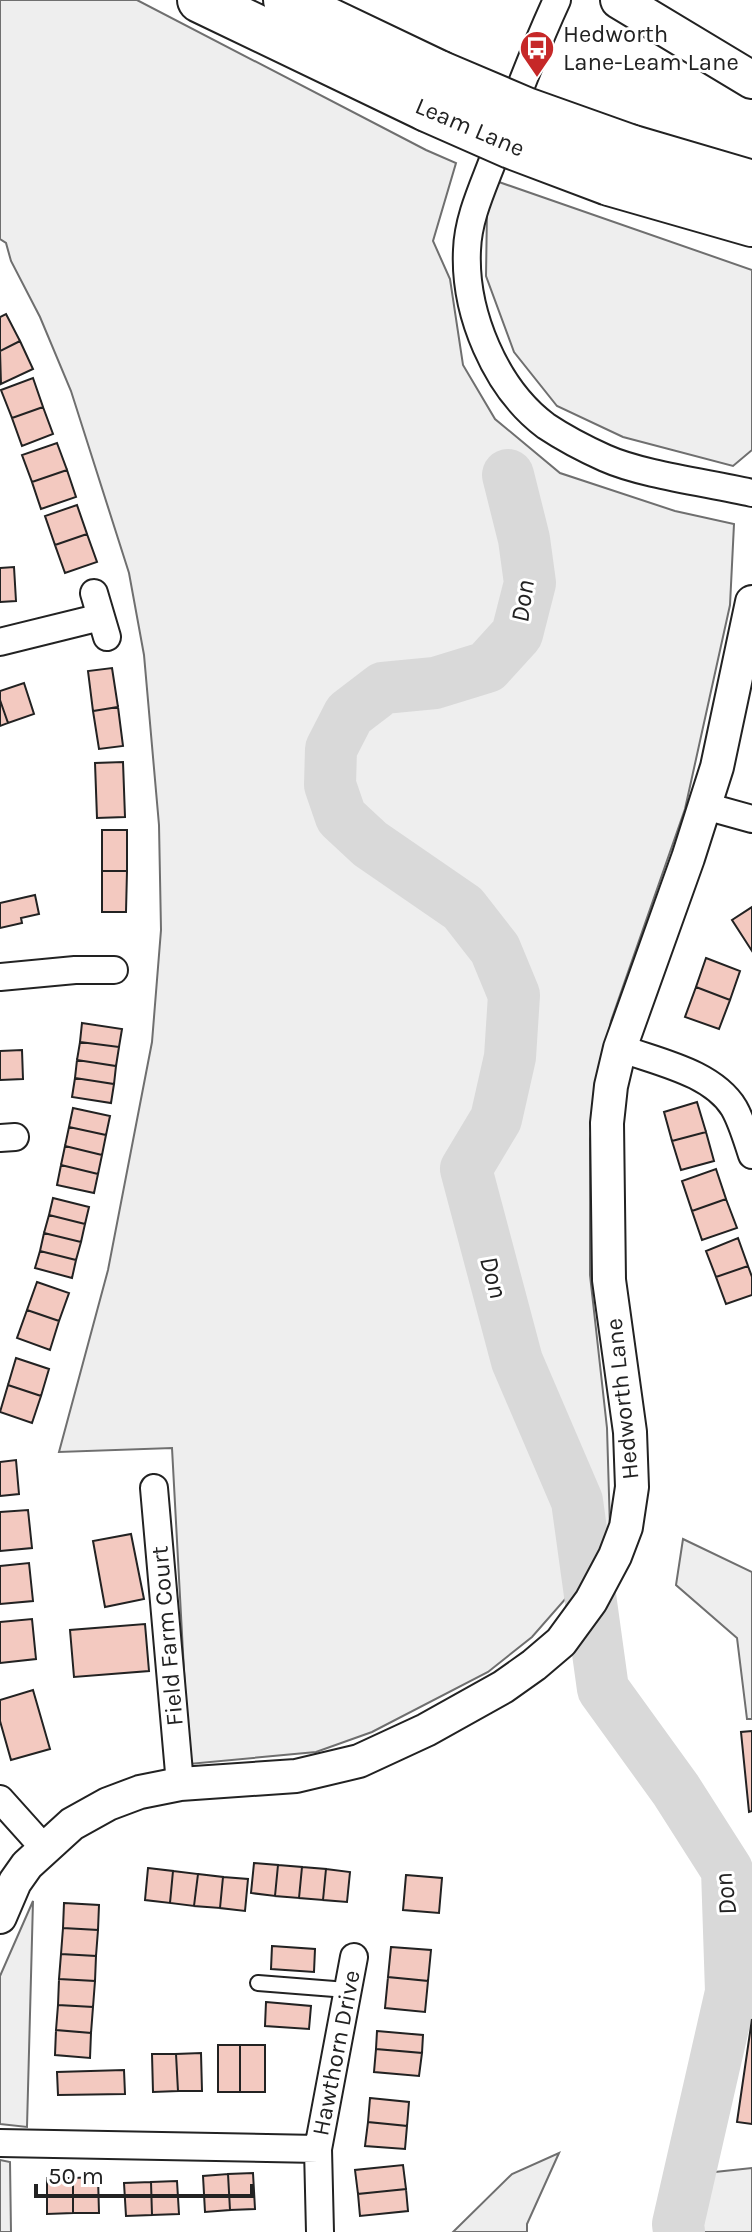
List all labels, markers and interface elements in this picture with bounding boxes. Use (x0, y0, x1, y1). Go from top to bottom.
place label: Hedworth Lane-Leam Lane (563, 20, 739, 76)
bus stop icon: Hedworth Lane-Leam Lane (518, 29, 556, 79)
street label: Leam Lane (411, 91, 529, 163)
water label: Don (504, 578, 541, 624)
water label: Don (473, 1253, 514, 1302)
street label: Hedworth Lane (600, 1317, 644, 1481)
street label: Field Farm Court (145, 1545, 189, 1727)
water label: Don (708, 1871, 743, 1917)
street label: Hawthorn Drive (306, 1968, 366, 2138)
scale bar (36, 2148, 252, 2198)
text: 50 m (48, 2162, 104, 2190)

